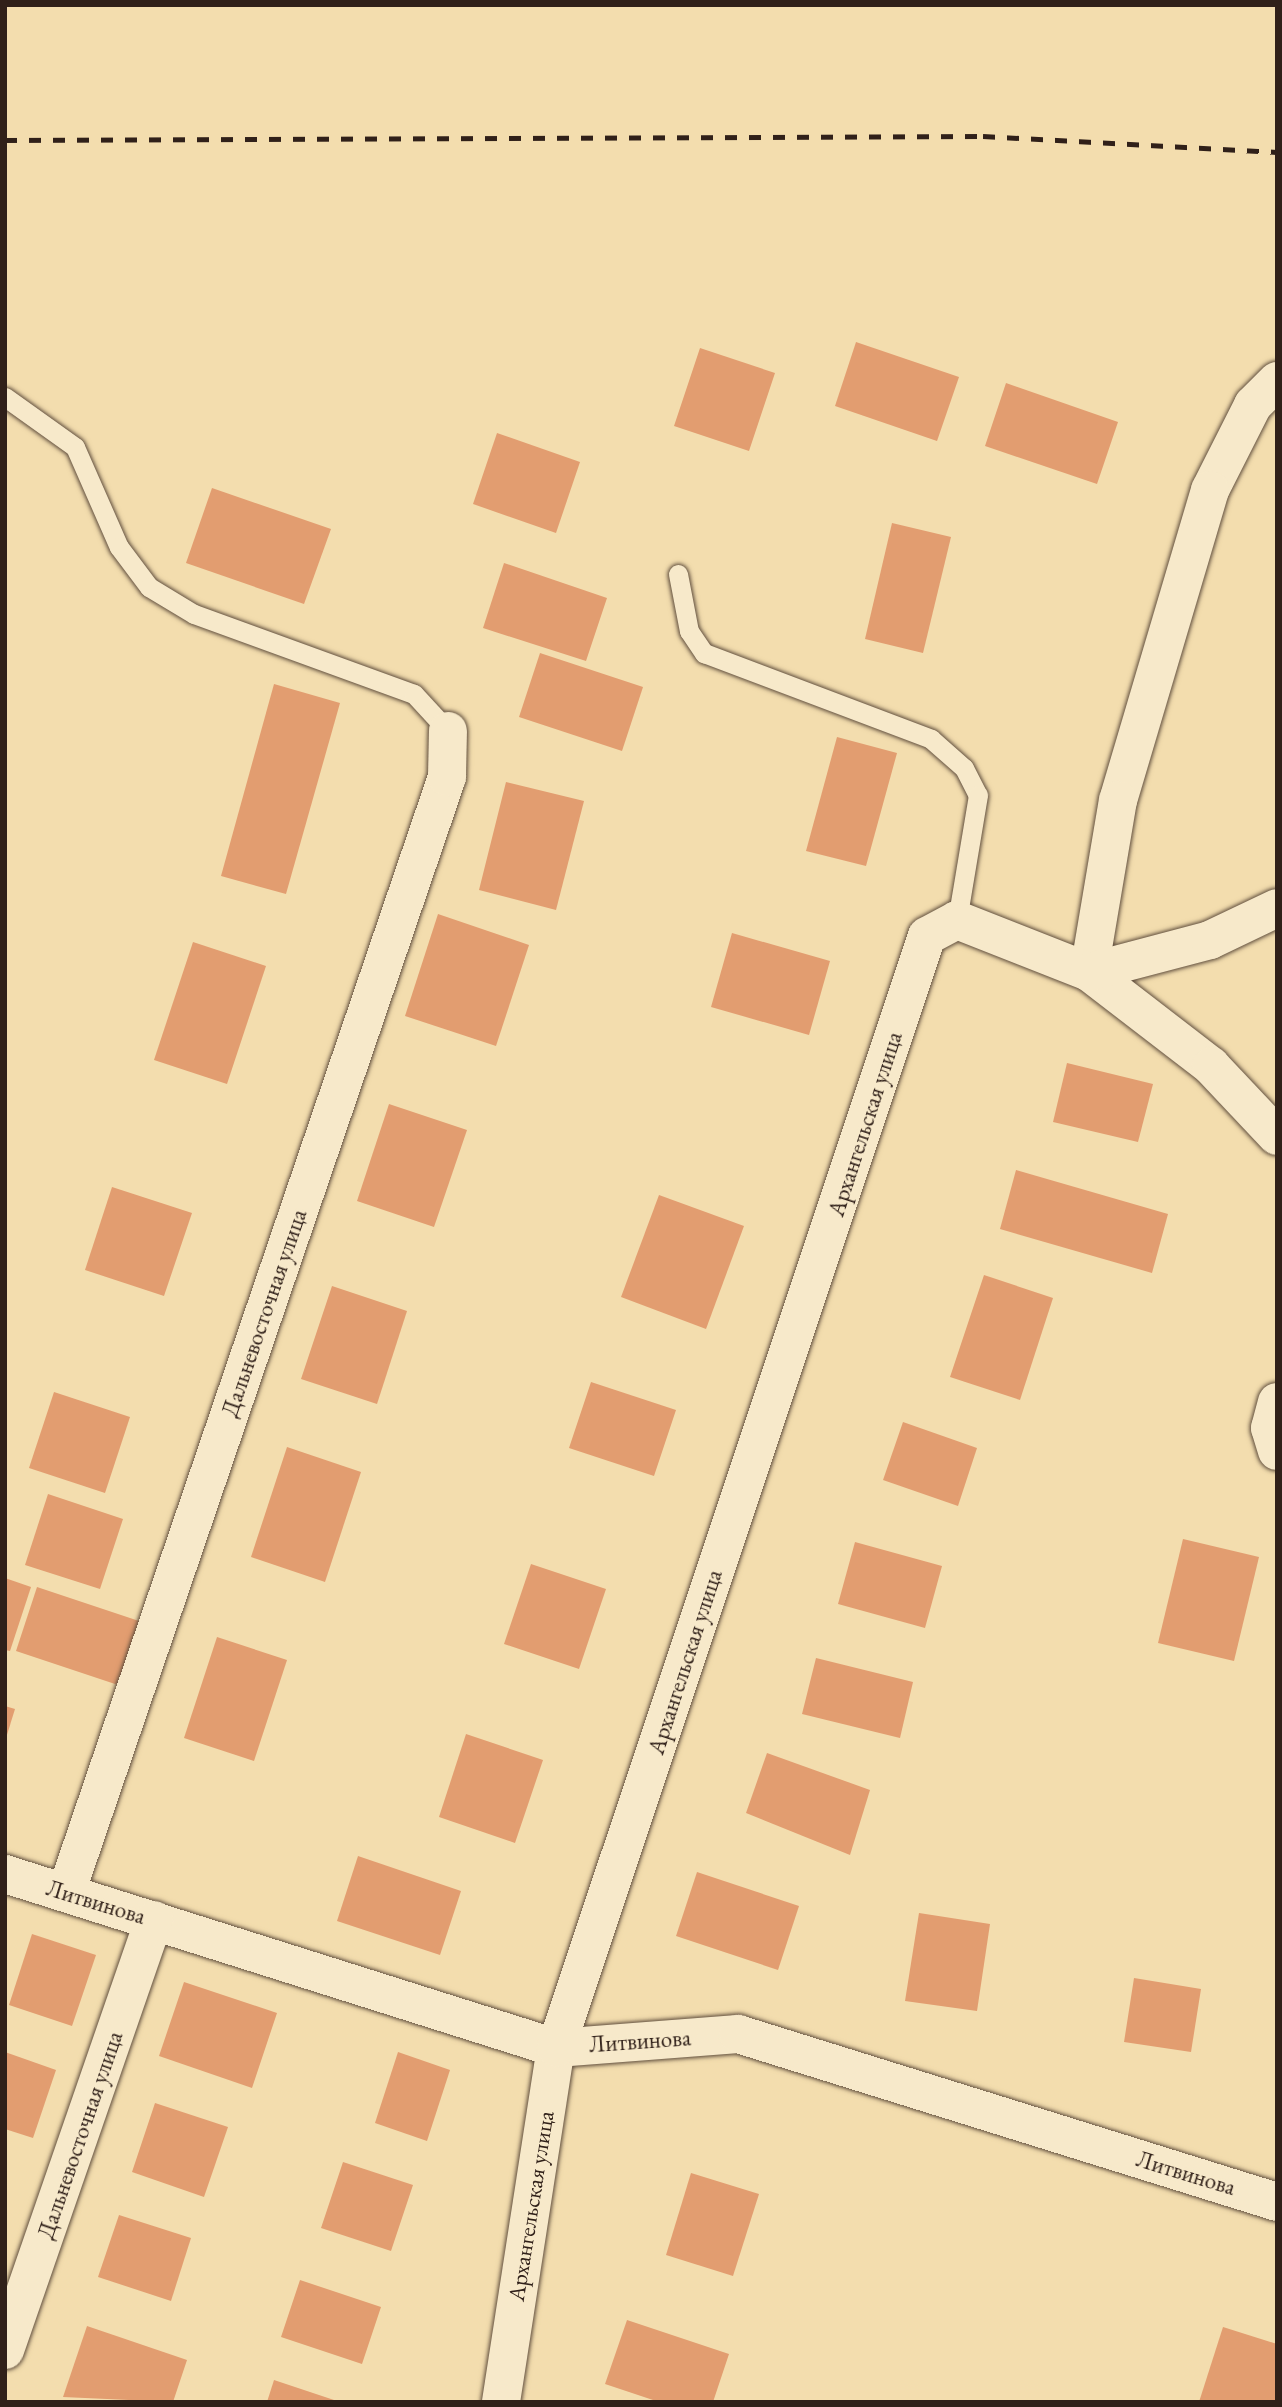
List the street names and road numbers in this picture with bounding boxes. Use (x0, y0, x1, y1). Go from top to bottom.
street label: Архангельская улица (822, 1028, 908, 1220)
street label: Дальневосточная улица (216, 1206, 312, 1420)
street label: Архангельская улица (642, 1566, 728, 1758)
street label: Литвинова (43, 1874, 149, 1930)
street label: Литвинова (588, 2024, 692, 2058)
street label: Дальневосточная улица (32, 2028, 128, 2242)
street label: Архангельская улица (502, 2109, 560, 2303)
street label: Литвинова (1133, 2145, 1239, 2201)

